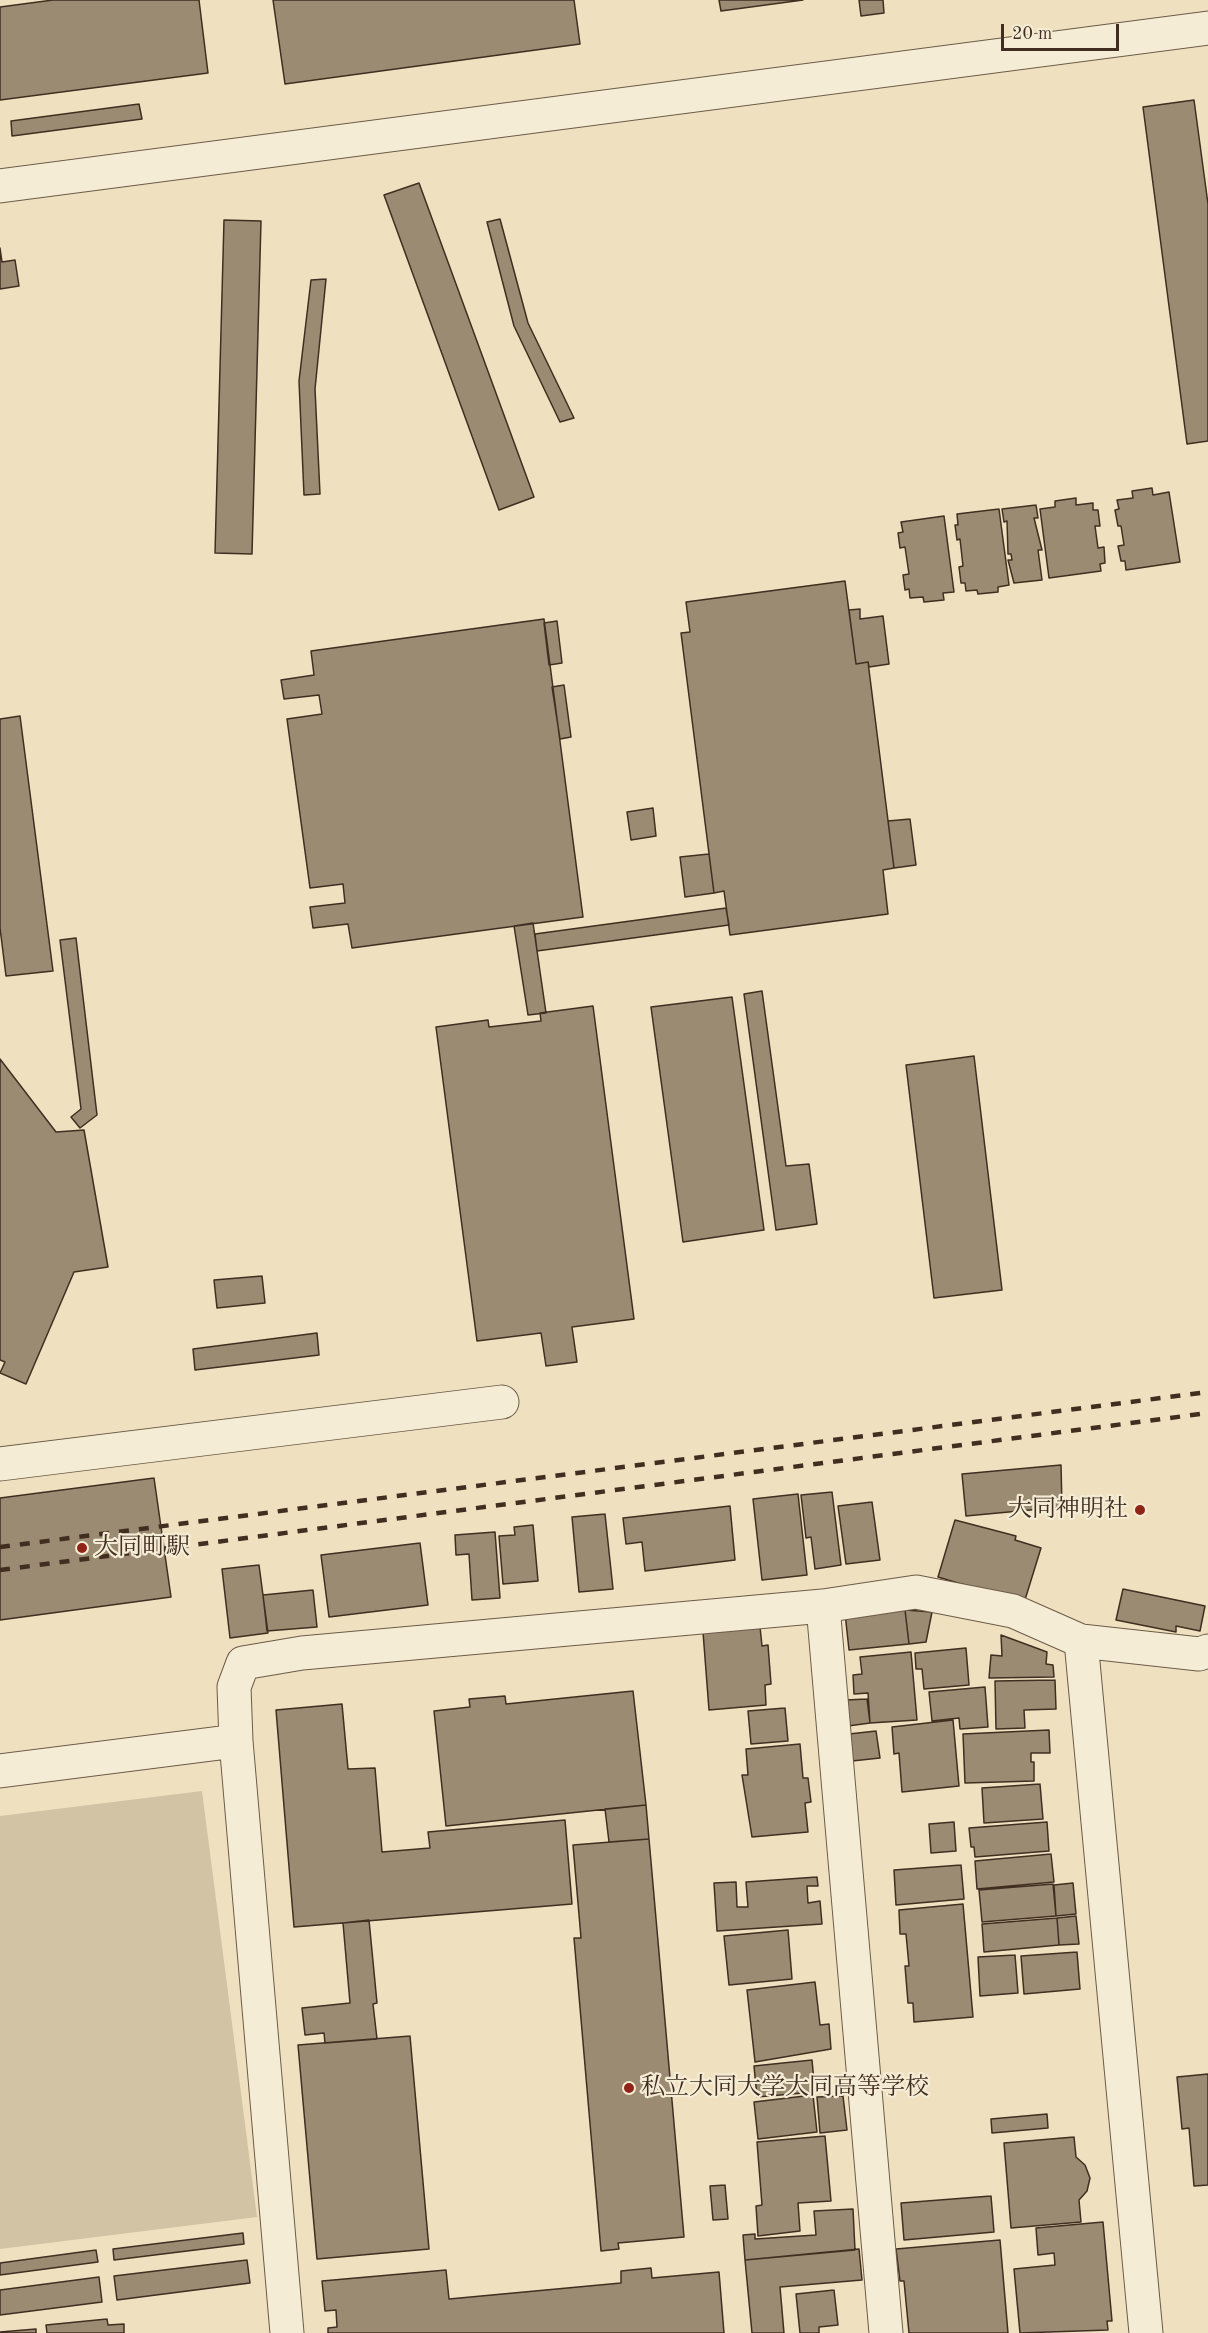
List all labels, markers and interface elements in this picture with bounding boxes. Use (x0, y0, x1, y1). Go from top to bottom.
scale bar (1004, 12, 1122, 50)
text: 20 m (1012, 25, 1052, 43)
place label: 大同神明社 (1008, 1496, 1128, 1524)
marker: 大同神明社 (1133, 1503, 1147, 1517)
place label: 大同町駅 (94, 1534, 190, 1562)
marker: 大同町駅 (75, 1541, 89, 1555)
place label: 私立大同大学大同高等学校 (641, 2074, 929, 2102)
marker: 私立大同大学大同高等学校 (622, 2081, 636, 2095)

